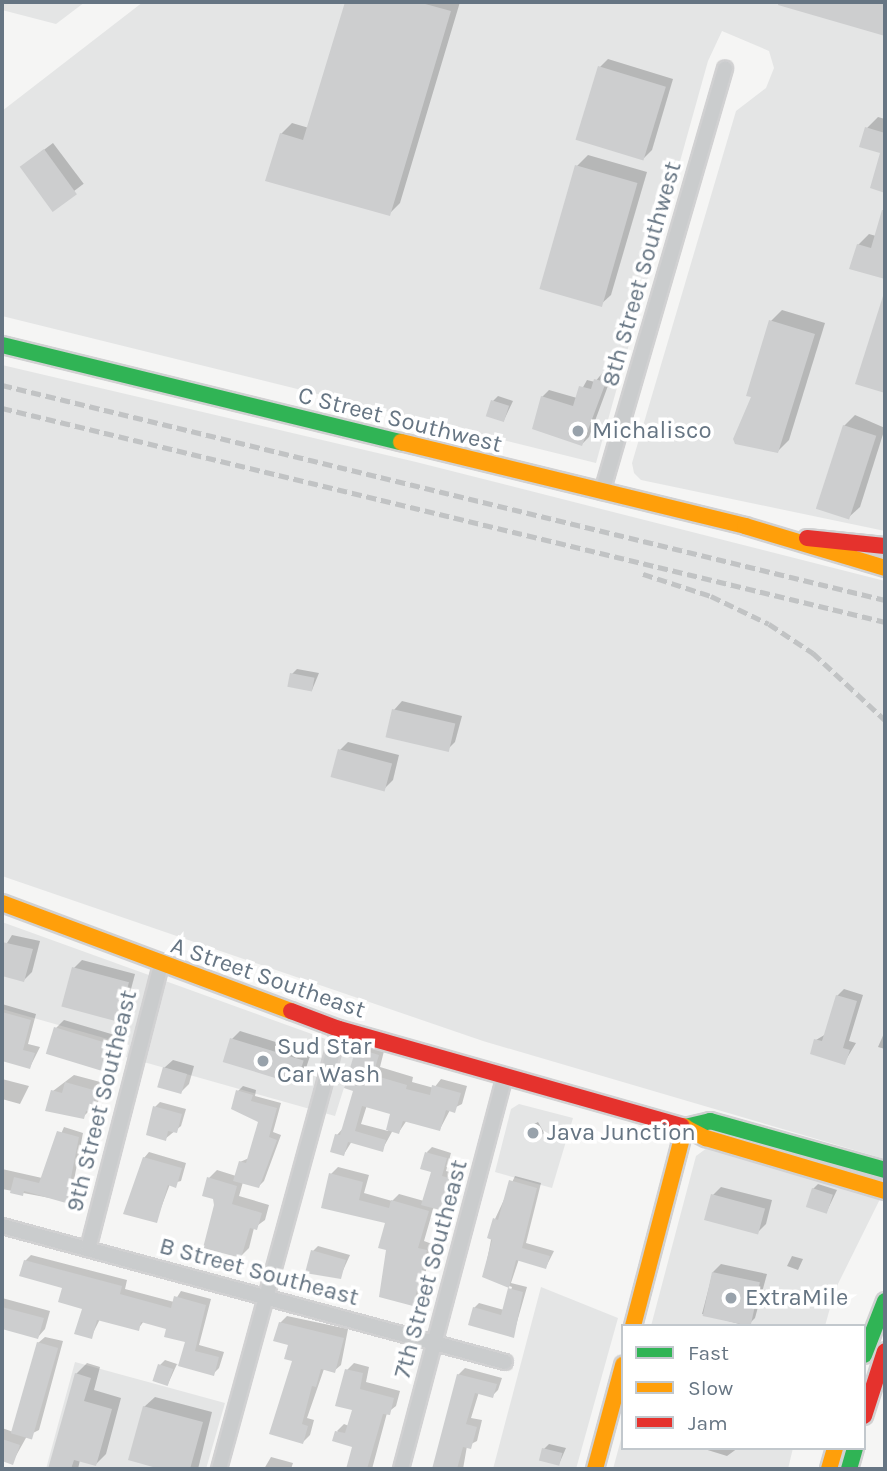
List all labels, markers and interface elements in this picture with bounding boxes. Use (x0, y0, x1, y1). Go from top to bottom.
street label: 8th Street Southwest (596, 158, 688, 390)
street label: C Street Southwest (295, 381, 505, 459)
place label: Michalisco (592, 417, 712, 445)
marker: Michalisco (570, 423, 586, 439)
street label: A Street Southeast (167, 931, 369, 1025)
street label: 9th Street Southeast (61, 987, 143, 1215)
place label: Sud Star Car Wash (277, 1033, 380, 1089)
marker: Sud Star Car Wash (255, 1053, 271, 1069)
place label: Java Junction (547, 1119, 696, 1147)
marker: Java Junction (525, 1125, 541, 1141)
street label: 7th Street Southeast (388, 1157, 474, 1381)
street label: B Street Southeast (156, 1232, 362, 1312)
place label: ExtraMile (745, 1284, 848, 1312)
marker: ExtraMile (723, 1290, 739, 1306)
legend (621, 1324, 866, 1450)
text: Fast (688, 1341, 729, 1365)
text: Slow (688, 1376, 733, 1400)
text: Jam (688, 1411, 728, 1435)

